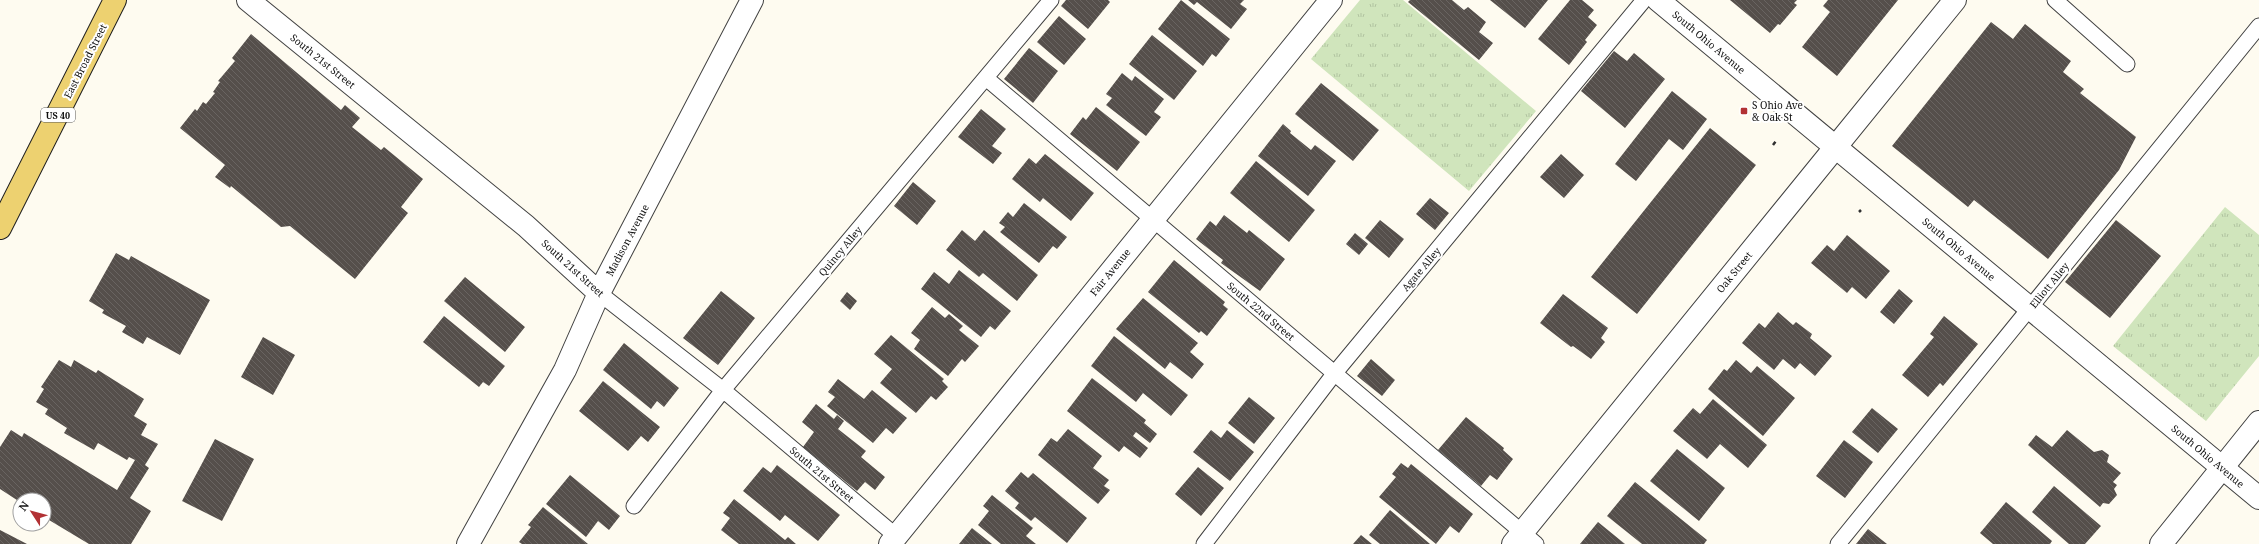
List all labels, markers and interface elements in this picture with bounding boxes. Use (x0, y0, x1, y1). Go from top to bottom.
street label: South Ohio Avenue (1670, 7, 1748, 77)
street label: East Broad Street (60, 21, 110, 101)
street label: South 21st Street (288, 30, 359, 92)
place label: S Ohio Ave & Oak St (1752, 98, 1803, 124)
marker: S Ohio Ave & Oak St (1739, 106, 1749, 116)
road number: US 40 (41, 108, 75, 122)
street label: Madison Avenue (602, 202, 652, 278)
street label: South Ohio Avenue (1920, 214, 1998, 284)
street label: Quincy Alley (815, 223, 865, 279)
street label: South 21st Street (539, 236, 608, 300)
street label: Agate Alley (1398, 244, 1444, 294)
street label: Fair Avenue (1087, 245, 1133, 299)
street label: Oak Street (1713, 248, 1755, 296)
street label: Elliott Alley (2026, 259, 2072, 311)
street label: South 22nd Street (1224, 279, 1298, 344)
street label: South Ohio Avenue (2169, 421, 2247, 491)
street label: South 21st Street (787, 443, 857, 505)
north arrow (12, 492, 52, 532)
text: N (15, 498, 32, 514)

